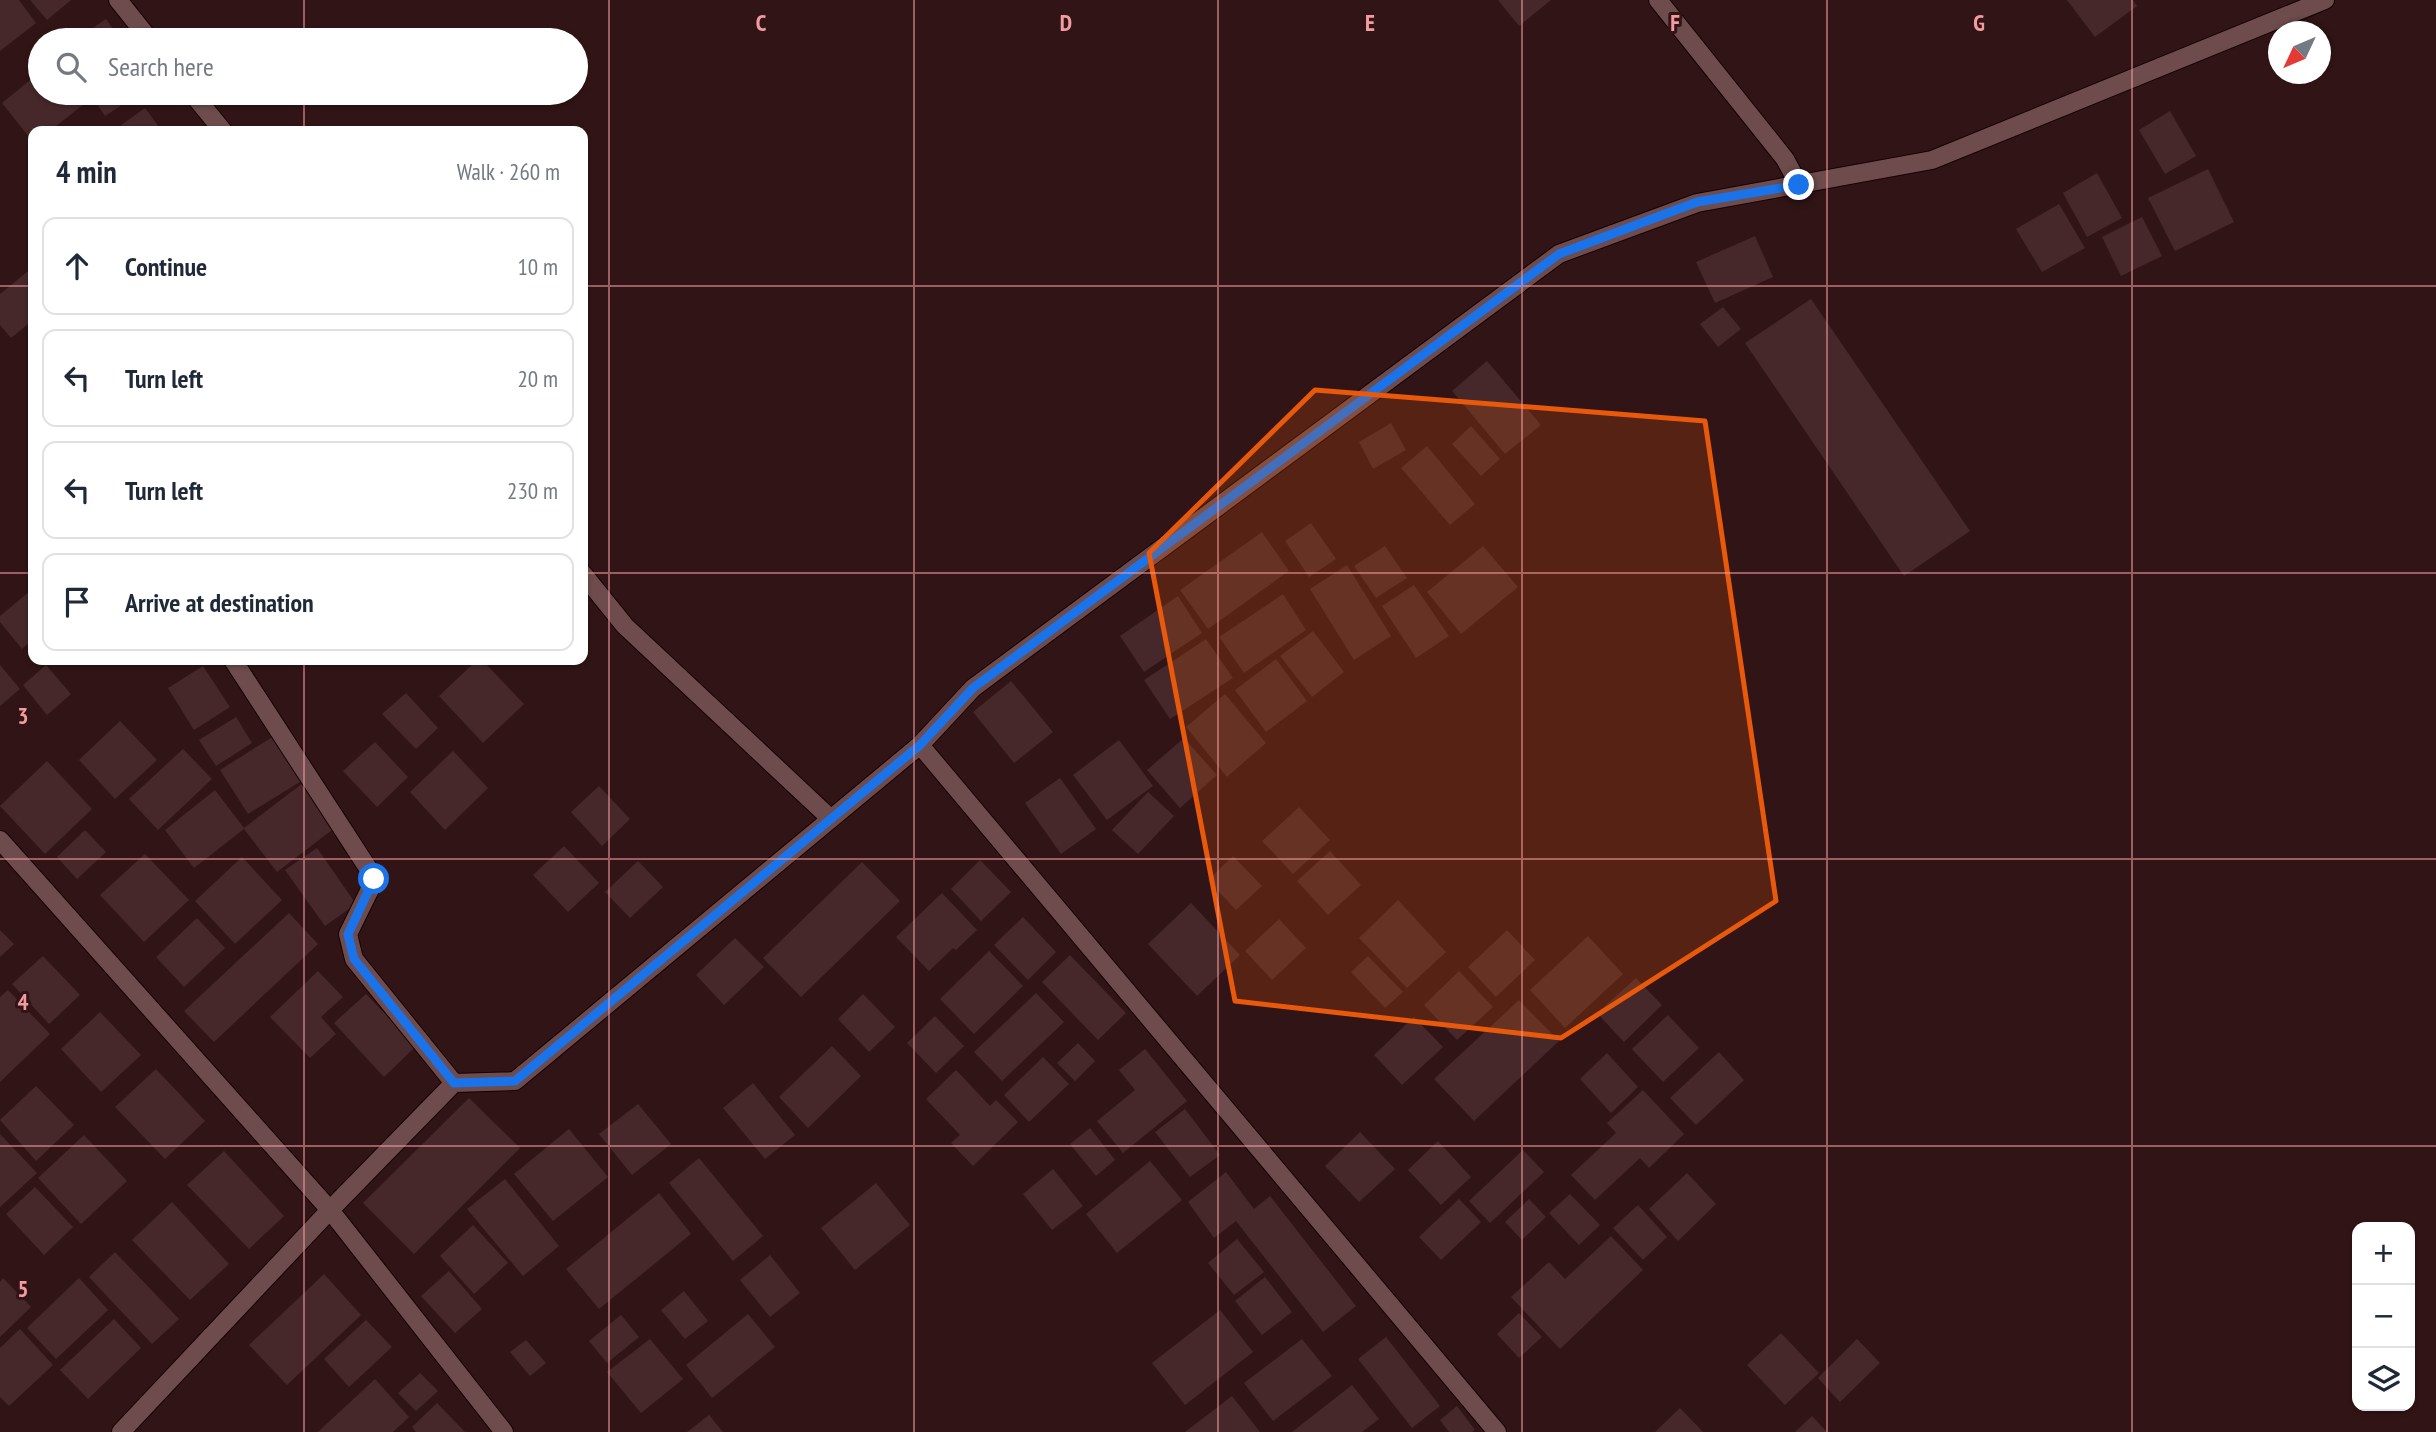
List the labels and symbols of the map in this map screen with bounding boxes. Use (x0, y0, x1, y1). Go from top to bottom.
text: C (756, 8, 767, 37)
text: D (1060, 8, 1072, 37)
text: E (1365, 8, 1375, 37)
text: F (1670, 8, 1680, 37)
text: G (1973, 8, 1985, 37)
north arrow (2268, 21, 2331, 84)
route end (1783, 169, 1814, 200)
text: 3 (18, 701, 29, 730)
route start (358, 863, 389, 894)
text: 4 (18, 987, 29, 1016)
text: 5 (18, 1274, 29, 1303)

